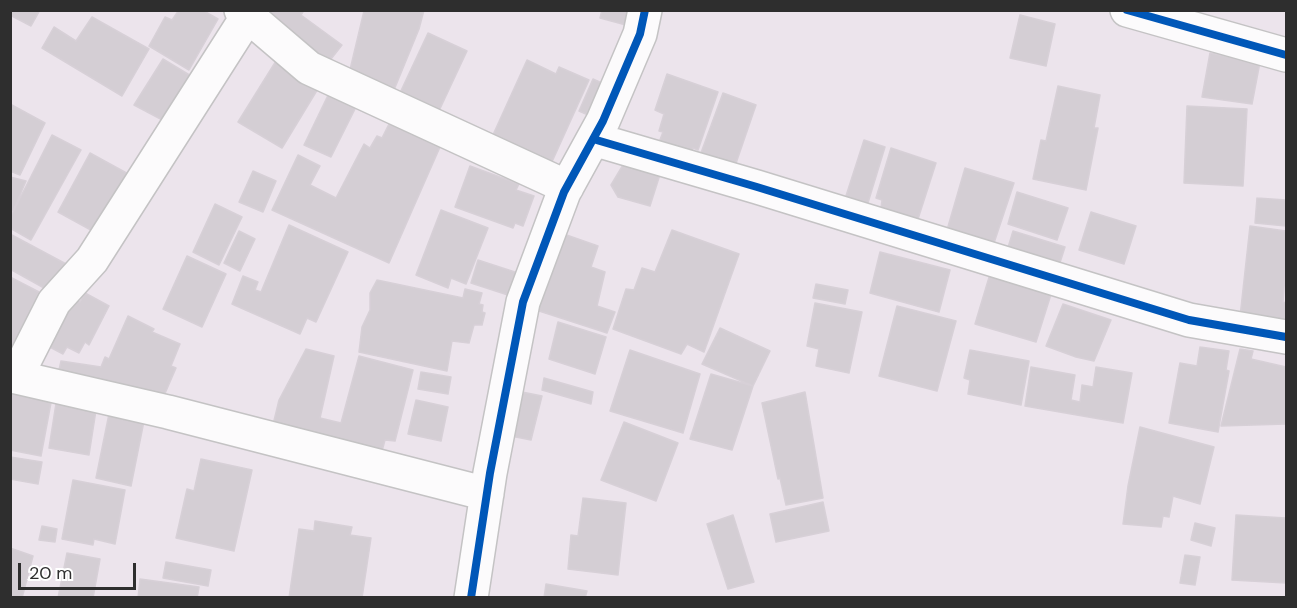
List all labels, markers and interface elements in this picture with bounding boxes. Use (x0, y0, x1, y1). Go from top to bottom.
scale bar (21, 551, 140, 589)
text: 20 m (29, 561, 72, 585)

